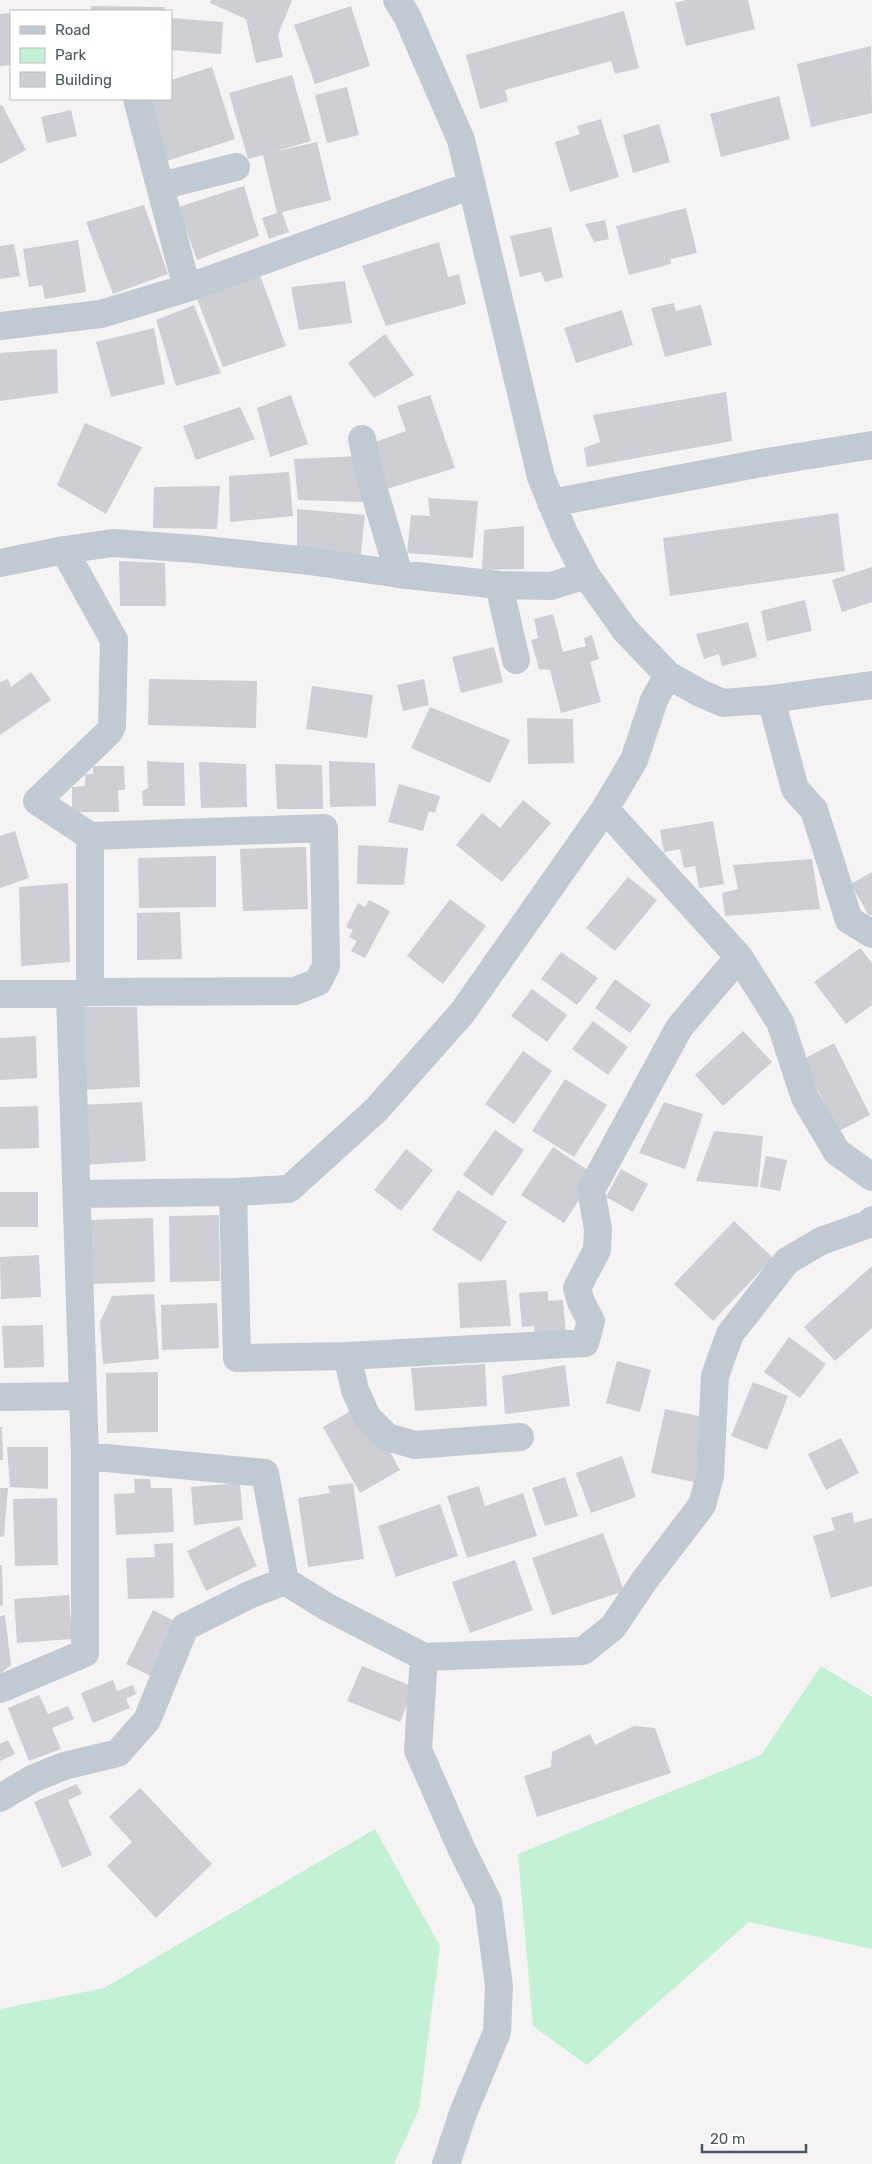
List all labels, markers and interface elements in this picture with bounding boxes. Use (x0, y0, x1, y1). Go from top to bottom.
legend (10, 10, 172, 100)
text: Road (55, 21, 91, 39)
text: Park (55, 46, 86, 64)
text: Building (55, 71, 112, 89)
scale bar (702, 2122, 806, 2154)
text: 20 m (710, 2130, 745, 2148)

